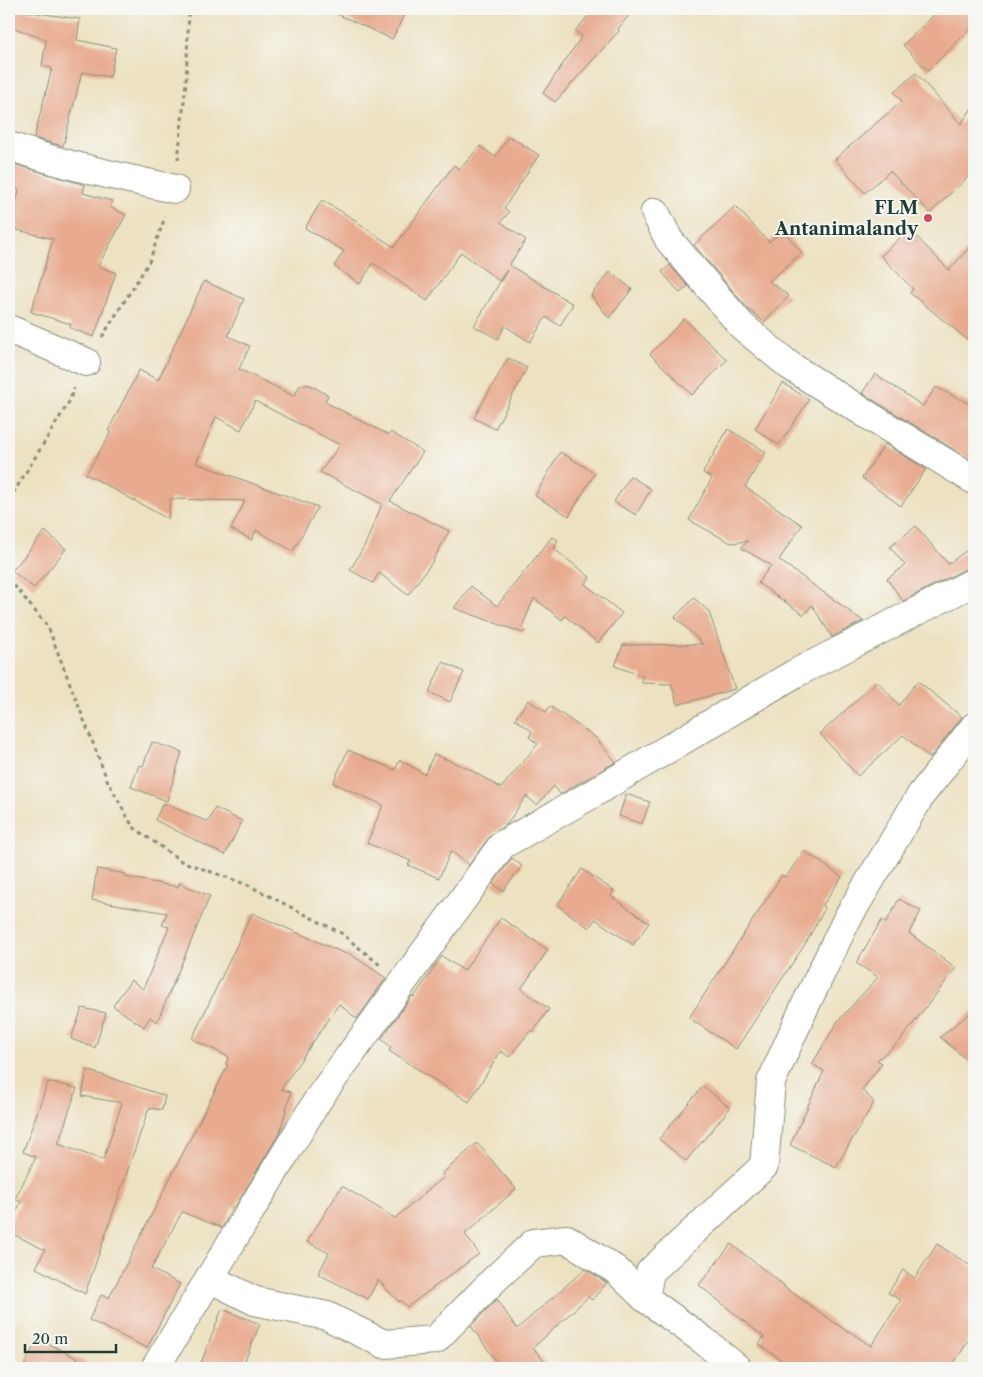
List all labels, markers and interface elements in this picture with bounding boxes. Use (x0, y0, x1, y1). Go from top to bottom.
place label: FLM Antanimalandy (774, 197, 919, 240)
marker: FLM Antanimalandy (922, 212, 934, 224)
scale bar (25, 1322, 116, 1354)
text: 20 m (32, 1329, 68, 1348)

